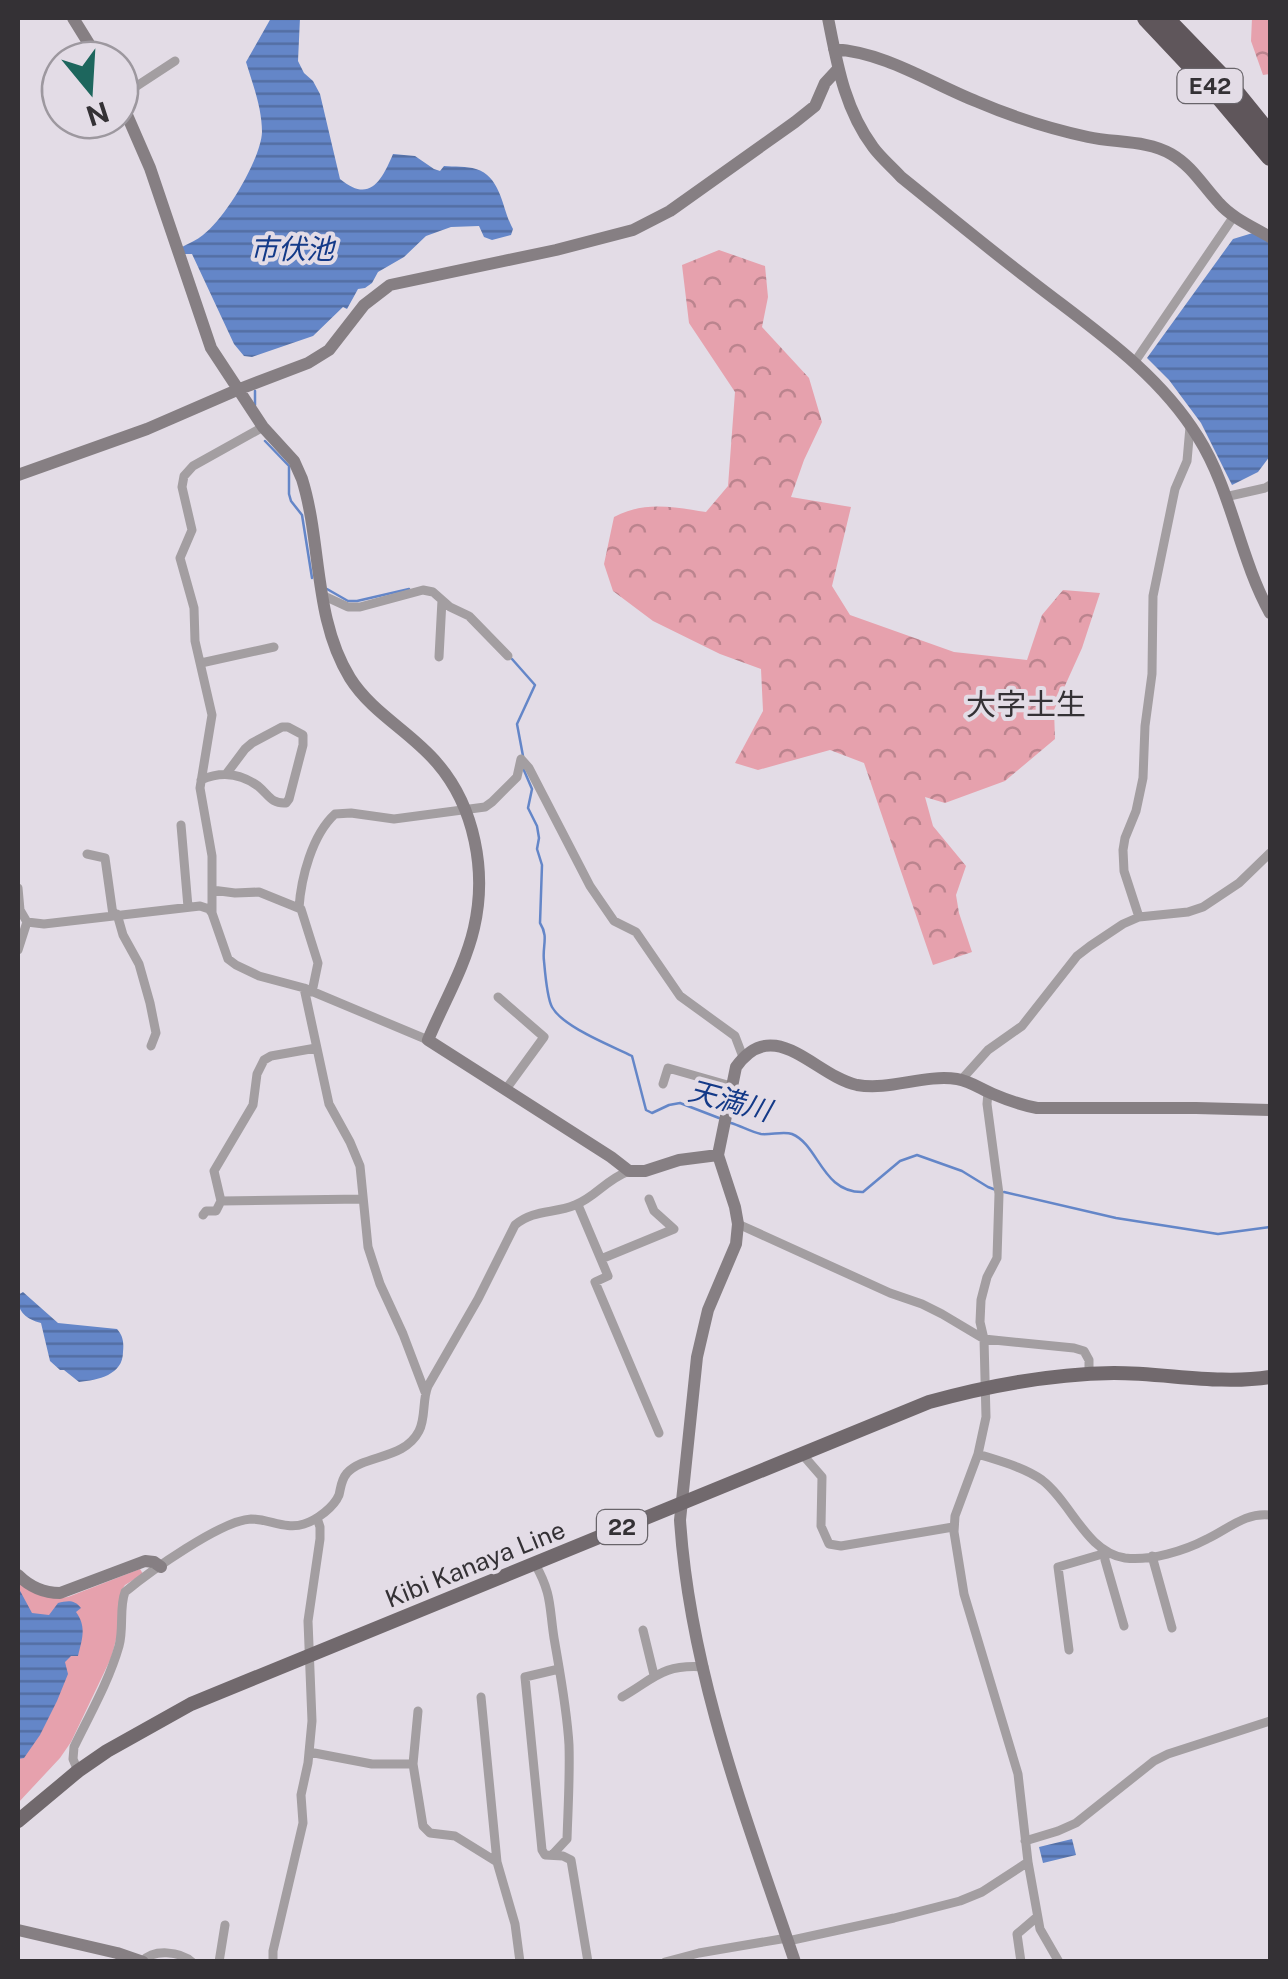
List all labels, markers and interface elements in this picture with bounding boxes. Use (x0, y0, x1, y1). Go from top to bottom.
north arrow (40, 40, 140, 140)
road number: E42 (1178, 69, 1242, 103)
text: N (82, 95, 113, 133)
water label: 市伏池 (250, 232, 337, 265)
district label: 大字土生 (966, 686, 1086, 722)
water label: 天満川 (685, 1073, 778, 1128)
road number: 22 (597, 1510, 647, 1544)
street label: Kibi Kanaya Line (381, 1514, 569, 1614)

